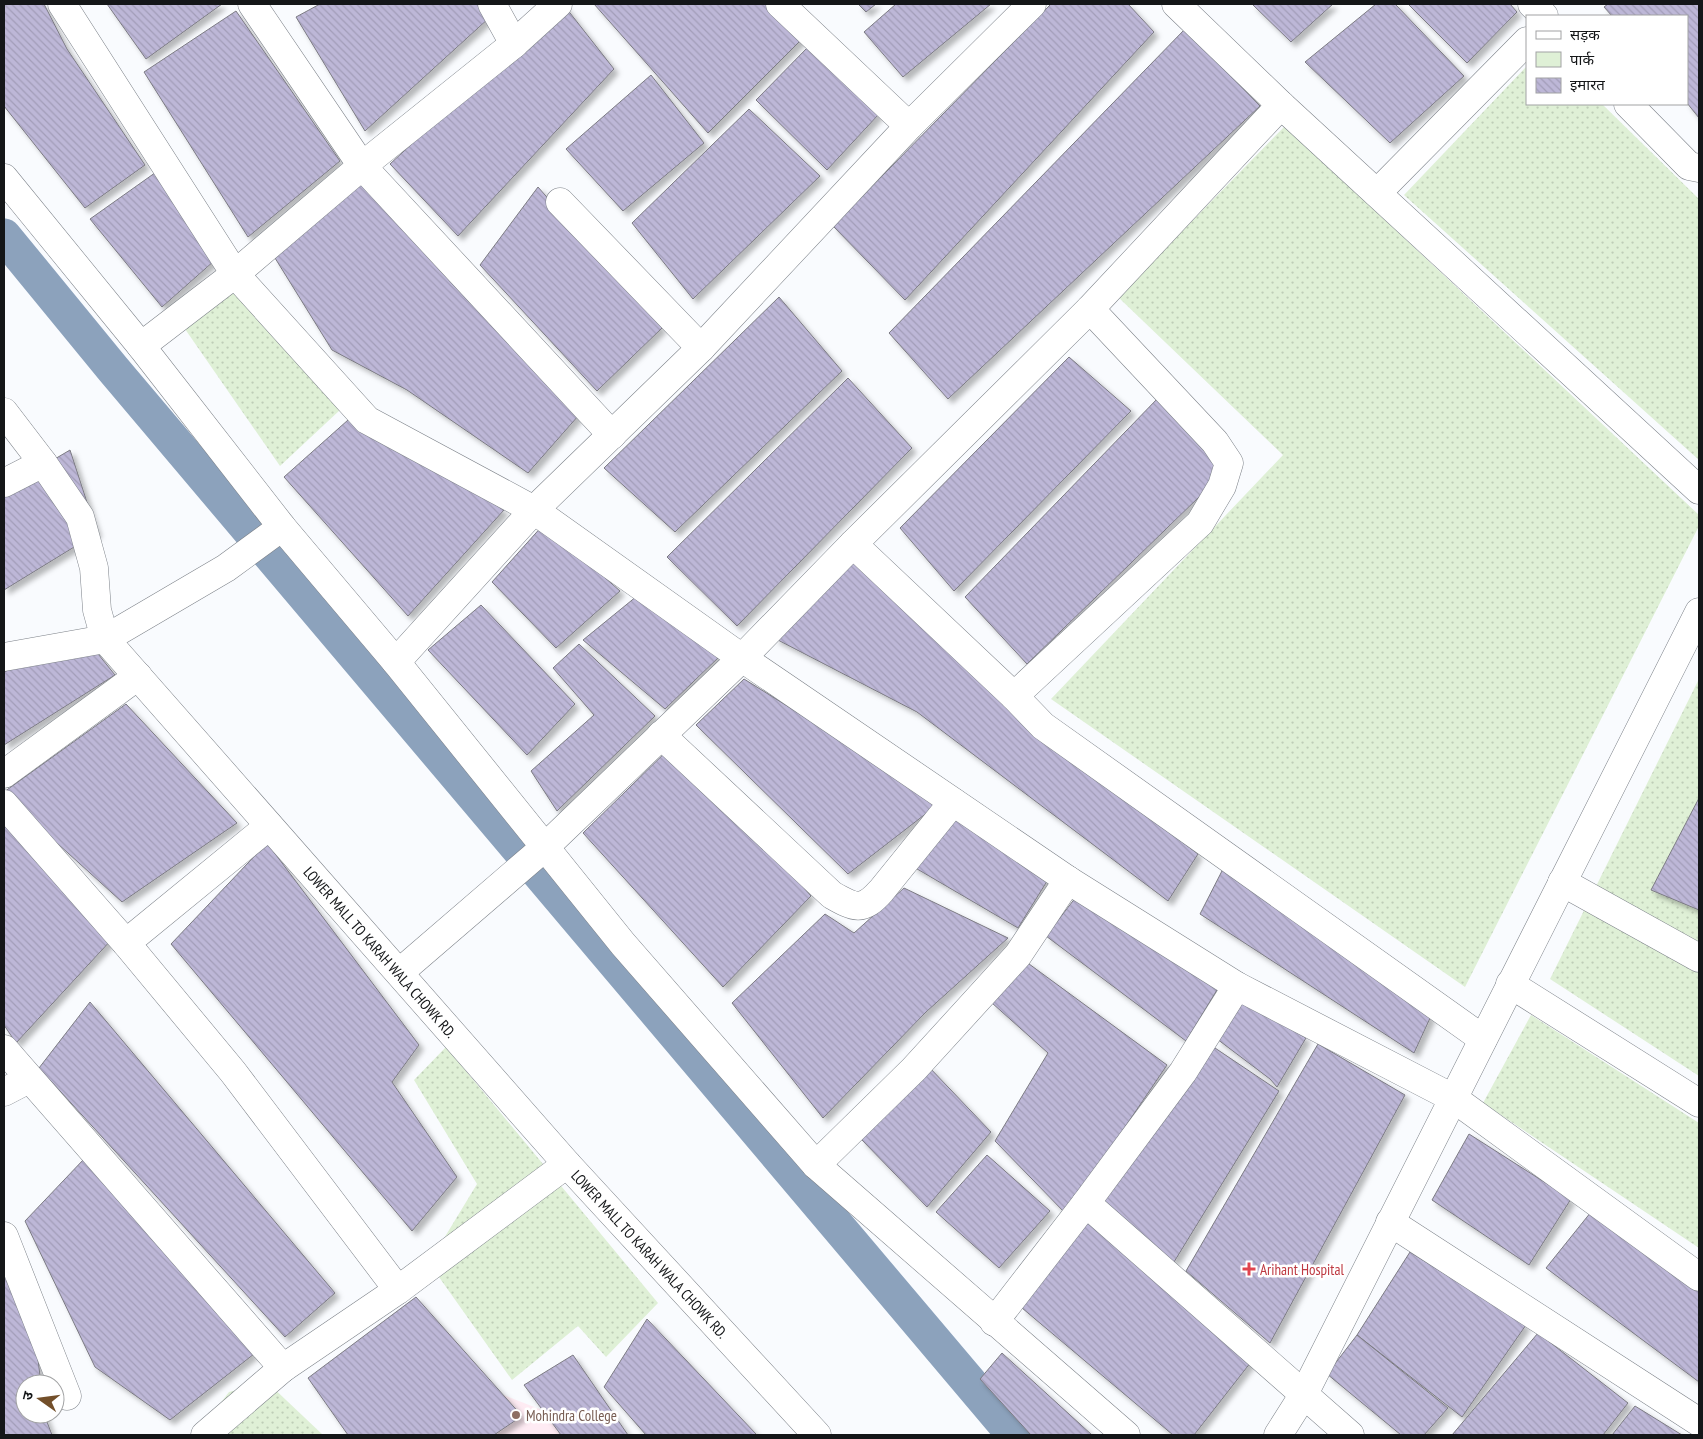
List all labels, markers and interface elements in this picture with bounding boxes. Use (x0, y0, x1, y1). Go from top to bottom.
legend (1526, 15, 1688, 105)
text: सड़क (1570, 25, 1600, 44)
text: पार्क (1570, 50, 1594, 69)
text: इमारत (1570, 75, 1605, 94)
street label: LOWER MALL TO KARAH WALA CHOWK RD. (300, 862, 461, 1042)
street label: LOWER MALL TO KARAH WALA CHOWK RD. (568, 1166, 732, 1342)
place label: Arihant Hospital (1260, 1260, 1344, 1279)
marker: Arihant Hospital (1242, 1262, 1256, 1276)
north arrow (15, 1374, 65, 1424)
text: उ (18, 1389, 37, 1402)
place label: Mohindra College (526, 1406, 617, 1425)
marker: Mohindra College (510, 1409, 522, 1421)

